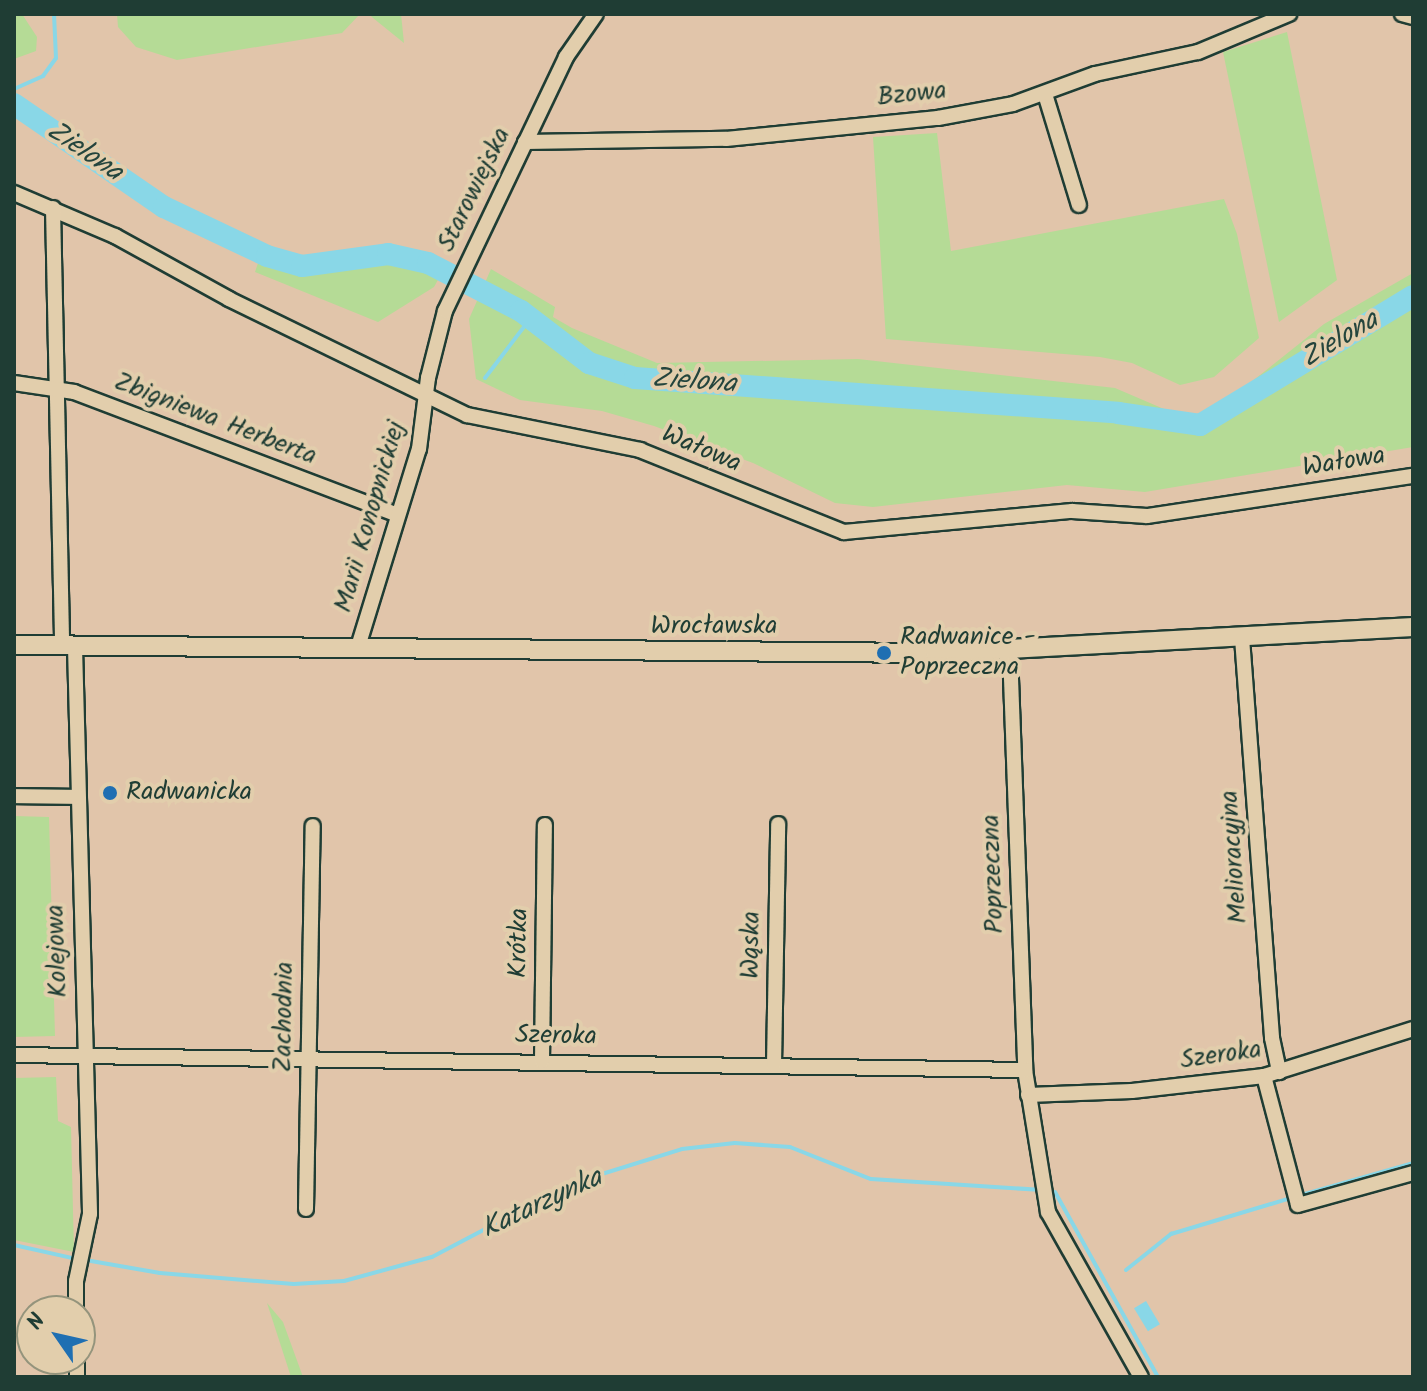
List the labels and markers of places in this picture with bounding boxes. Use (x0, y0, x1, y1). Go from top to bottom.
place label: Radwanice - Poprzeczna (900, 622, 1036, 684)
marker: Radwanice - Poprzeczna (875, 644, 893, 662)
place label: Radwanicka (126, 777, 252, 809)
marker: Radwanicka (101, 784, 119, 802)

